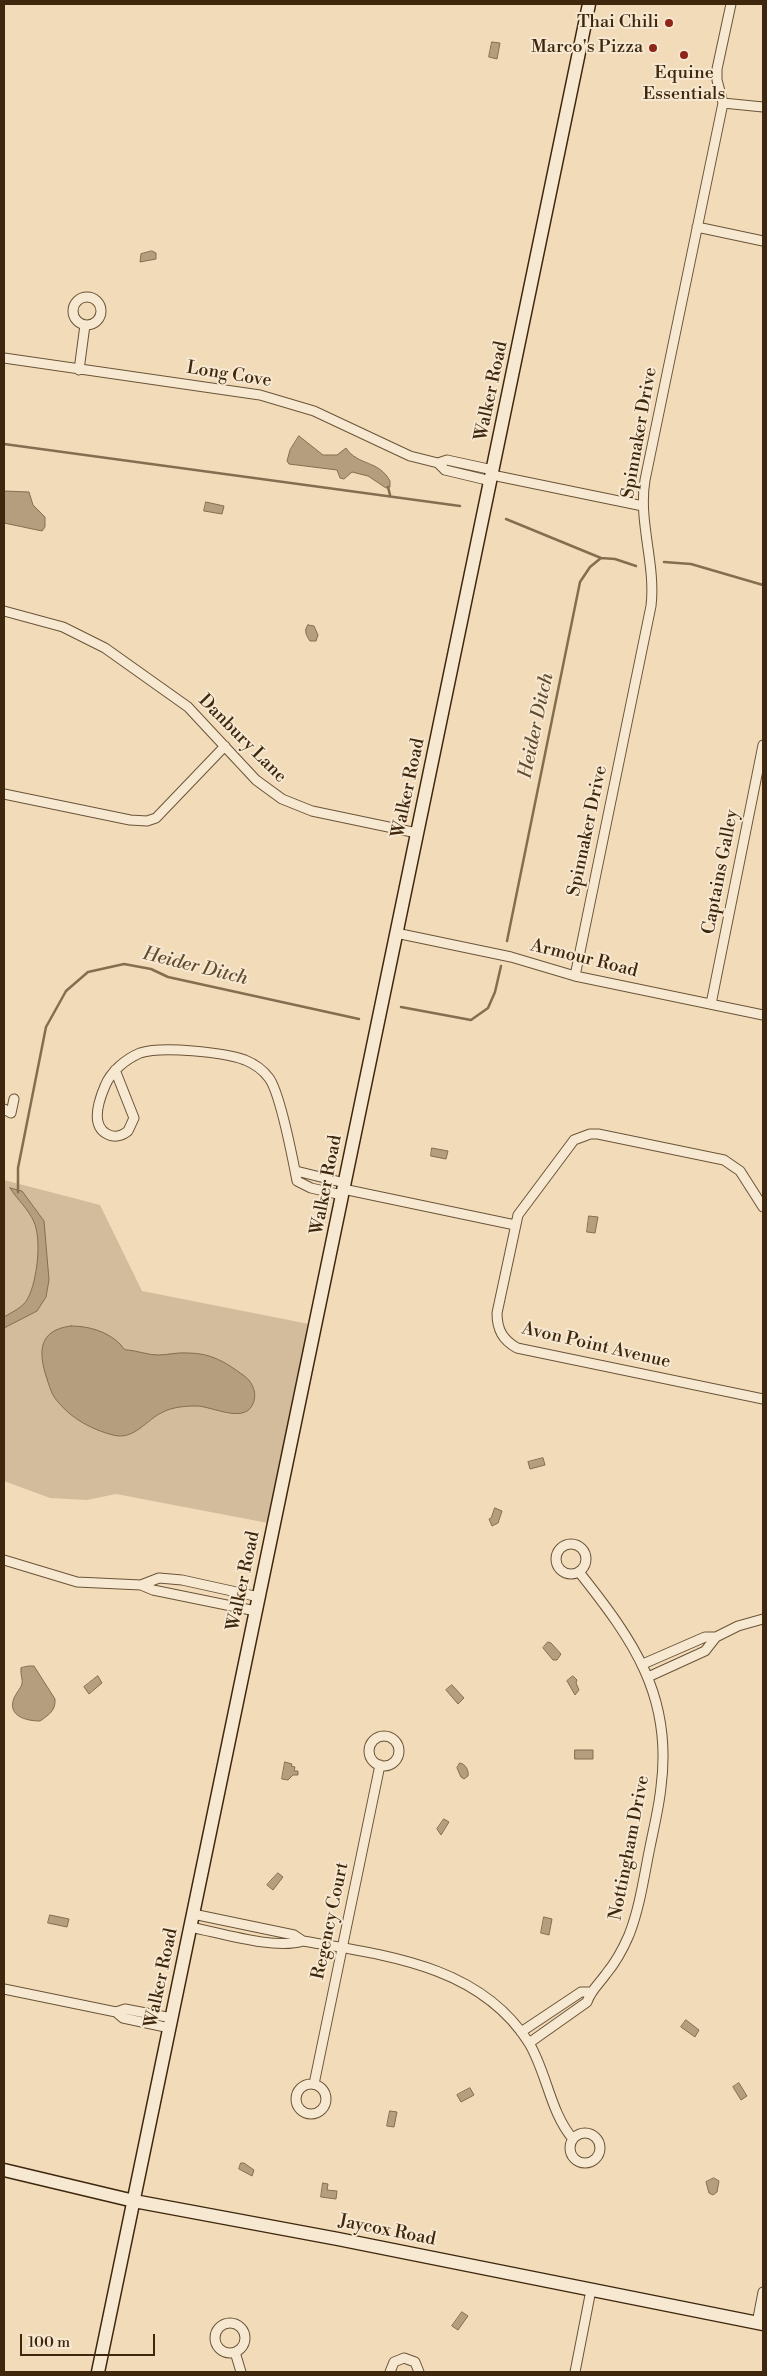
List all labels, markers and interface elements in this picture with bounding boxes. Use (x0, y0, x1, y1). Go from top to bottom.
place label: Thai Chili (577, 12, 659, 34)
marker: Thai Chili (663, 17, 675, 29)
place label: Marco's Pizza (531, 37, 643, 59)
marker: Marco's Pizza (647, 42, 659, 54)
marker: Equine Essentials (678, 49, 690, 61)
place label: Equine Essentials (643, 63, 725, 106)
street label: Walker Road (471, 339, 513, 443)
street label: Long Cove (185, 358, 273, 392)
street label: Spinnaker Drive (618, 366, 662, 500)
water label: Heider Ditch (515, 671, 559, 781)
street label: Danbury Lane (193, 690, 291, 788)
street label: Walker Road (388, 736, 430, 840)
street label: Spinnaker Drive (564, 764, 612, 898)
street label: Captains Galley (698, 808, 744, 936)
street label: Armour Road (528, 935, 640, 983)
water label: Heider Ditch (140, 943, 250, 991)
street label: Walker Road (307, 1133, 347, 1237)
street label: Avon Point Avenue (520, 1318, 672, 1374)
street label: Walker Road (223, 1529, 265, 1633)
street label: Nottingham Drive (605, 1774, 655, 1922)
street label: Regency Court (308, 1860, 354, 1982)
street label: Walker Road (141, 1926, 183, 2030)
street label: Jaycox Road (337, 2211, 437, 2251)
scale bar (22, 2324, 158, 2356)
text: 100 m (28, 2333, 70, 2352)

